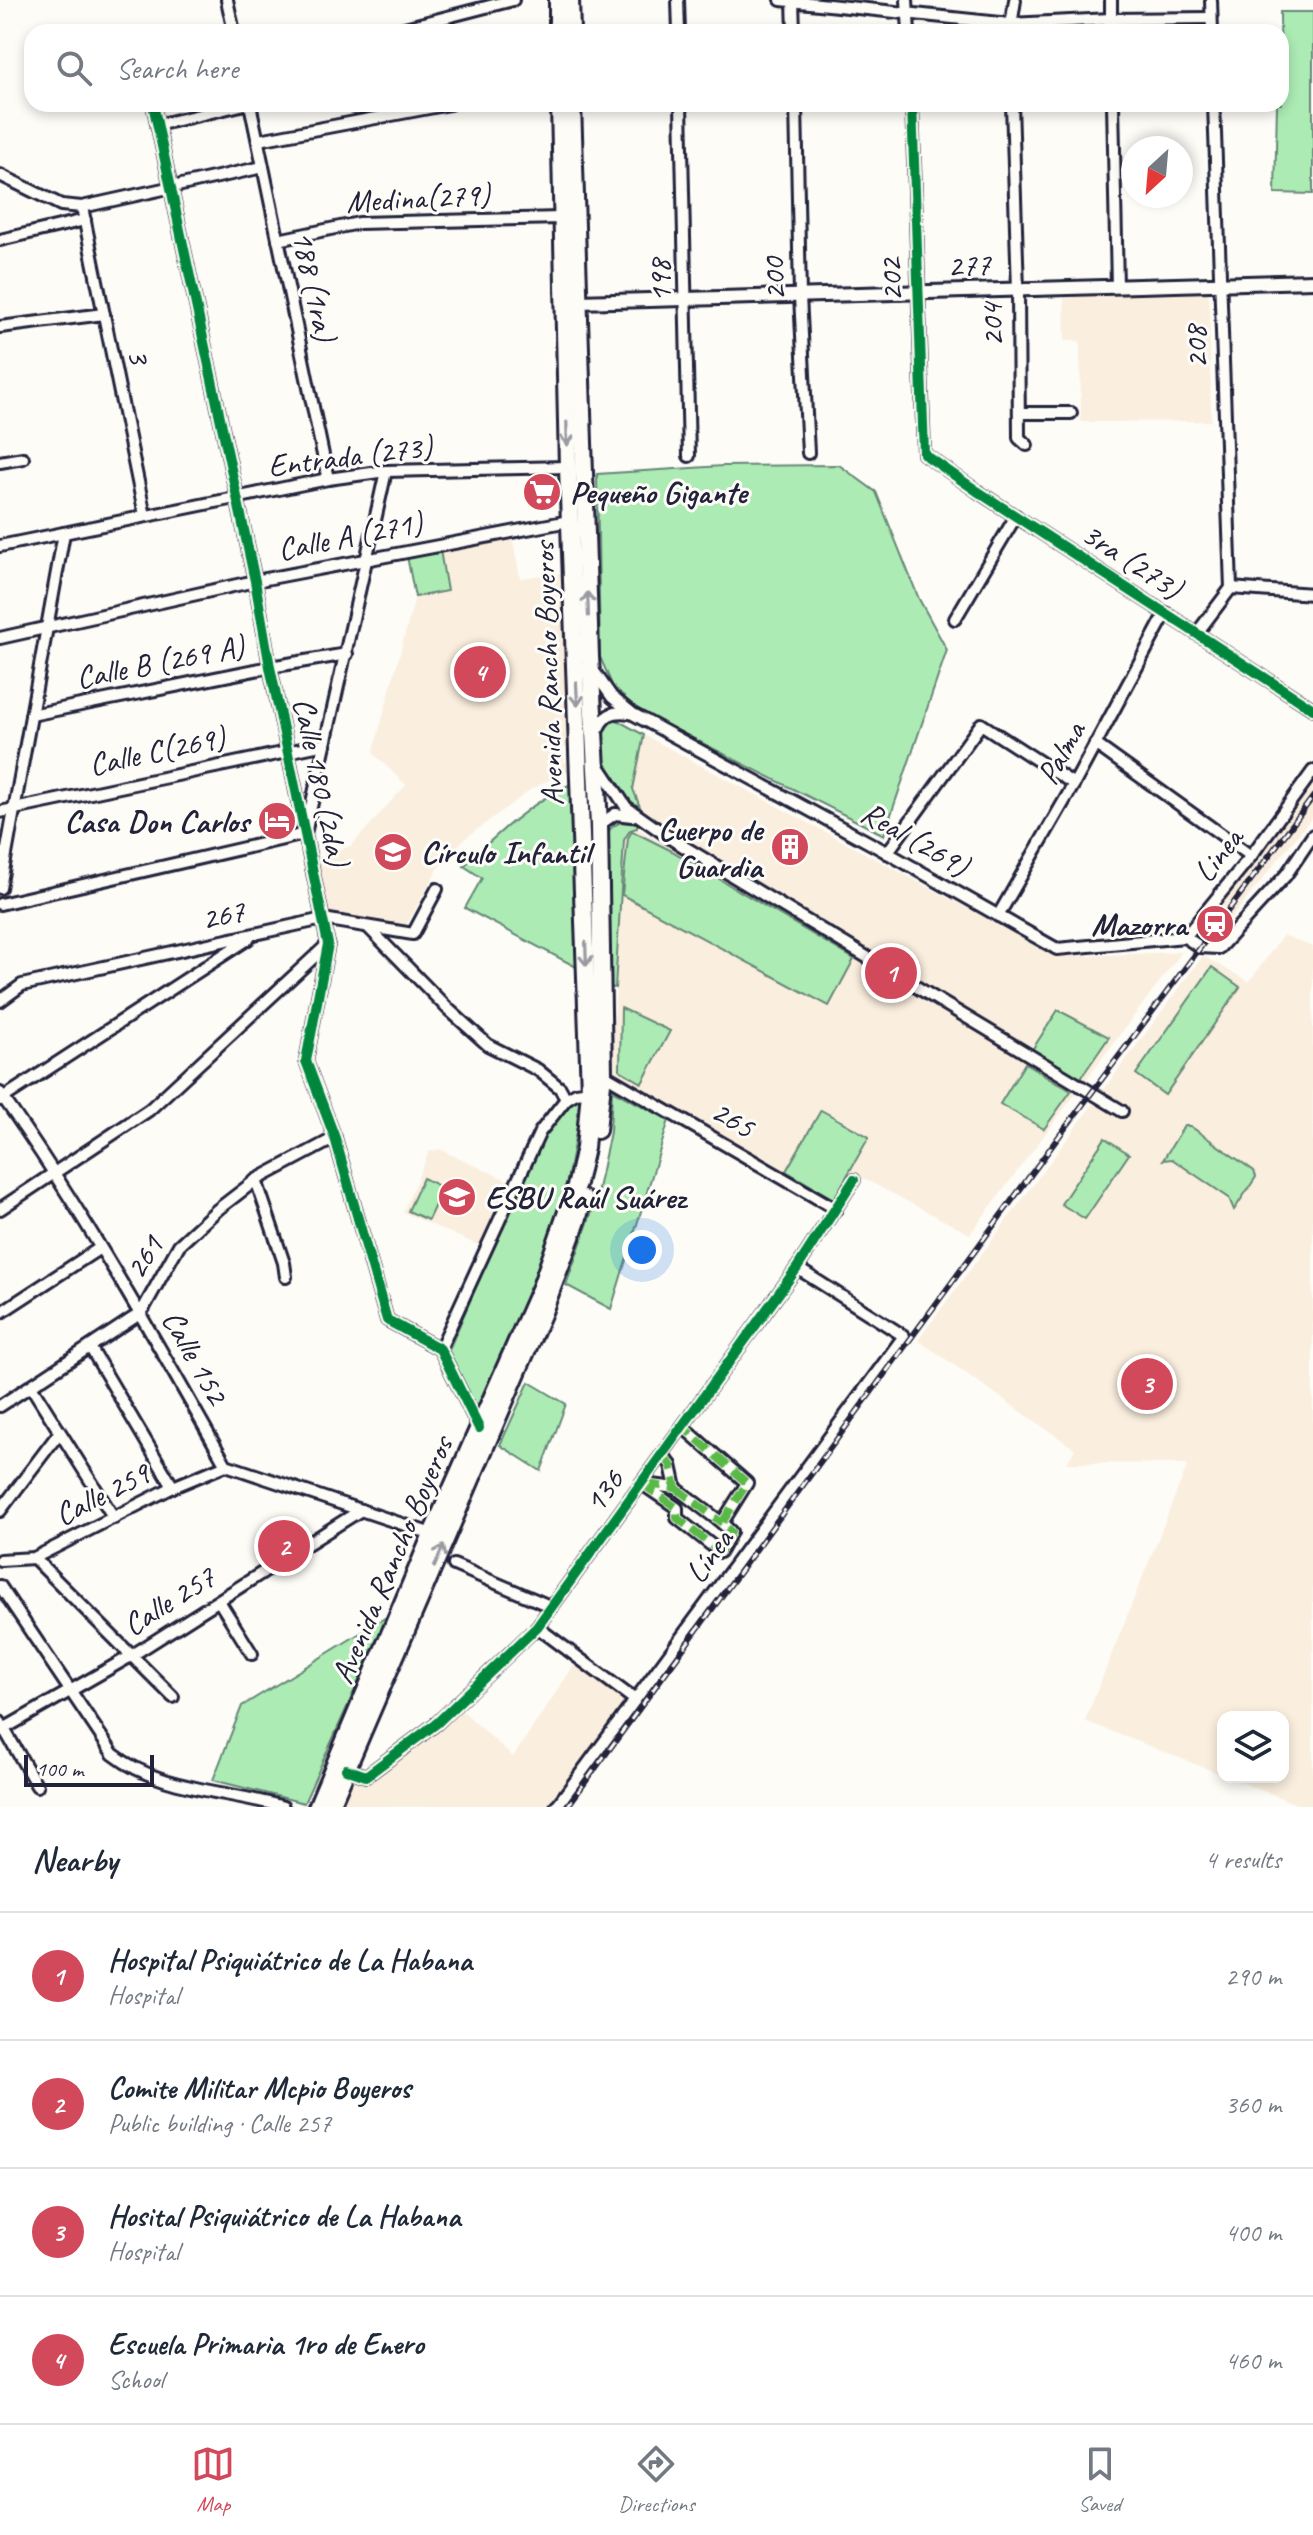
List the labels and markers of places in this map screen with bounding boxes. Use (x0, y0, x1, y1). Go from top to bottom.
supermarket icon: Pequeño Gigante (521, 471, 563, 513)
place label: Pequeño Gigante (570, 472, 750, 513)
pin: 4 (454, 642, 506, 702)
hotel icon: Casa Don Carlos (256, 800, 298, 842)
place label: Casa Don Carlos (65, 801, 253, 842)
place label: Cuerpo de Guardia (658, 809, 765, 887)
building icon: Cuerpo de Guardia (769, 826, 811, 868)
school or university icon: Círculo Infantil (372, 831, 414, 873)
place label: Círculo Infantil (421, 832, 596, 873)
station icon: Mazorra (1194, 903, 1236, 945)
place label: Mazorra (1091, 904, 1190, 945)
pin: 1 (865, 943, 917, 1003)
school or university icon: ESBU Raúl Suárez (436, 1176, 478, 1218)
place label: ESBU Raúl Suárez (485, 1177, 689, 1218)
pin: 3 (1121, 1354, 1173, 1414)
pin: 2 (258, 1516, 310, 1576)

